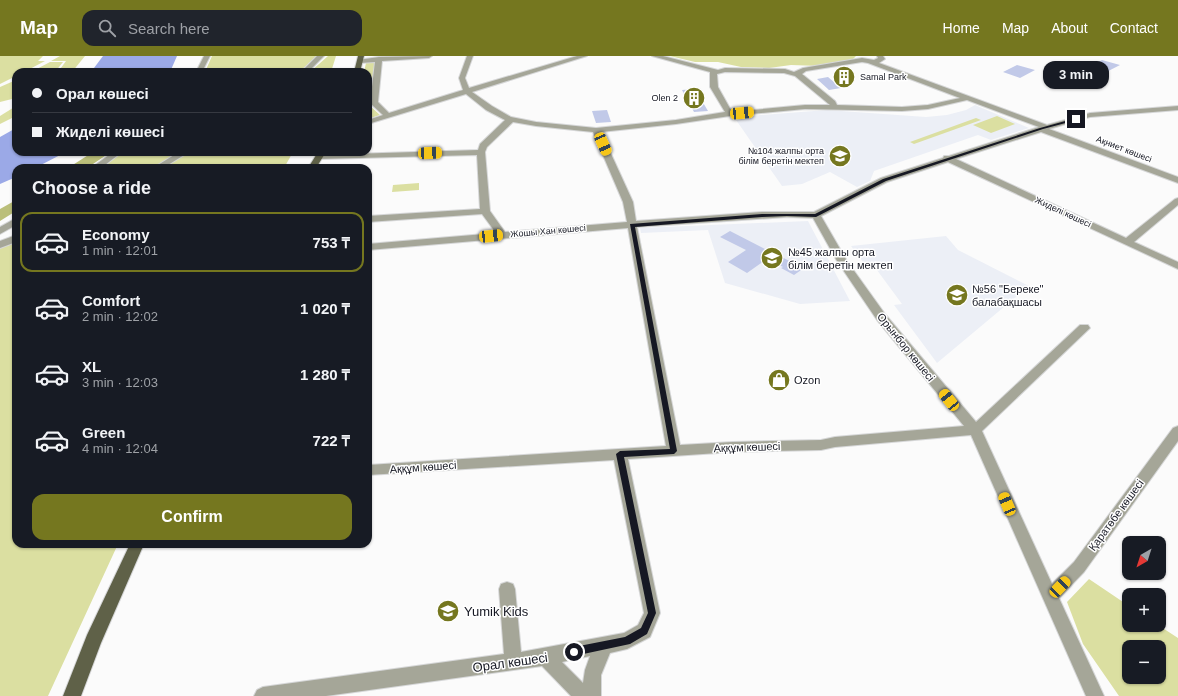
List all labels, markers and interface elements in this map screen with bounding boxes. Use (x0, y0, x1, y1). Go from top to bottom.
search box (82, 10, 362, 46)
text: Map (20, 17, 58, 38)
icon: search (96, 17, 118, 39)
text: Search here (128, 20, 210, 37)
text: Home (943, 20, 980, 36)
text: Map (1002, 20, 1029, 36)
text: About (1051, 20, 1088, 36)
text: Contact (1110, 20, 1158, 36)
callout: 3 min (1043, 61, 1109, 89)
building icon: Samal Park (831, 64, 857, 90)
text: 3 min (1059, 67, 1093, 82)
place label: Samal Park (860, 72, 907, 82)
text: Орал көшесі (56, 85, 149, 102)
building icon: Olen 2 (681, 85, 707, 111)
place label: Olen 2 (651, 93, 678, 103)
car (730, 106, 754, 120)
route end (1067, 110, 1085, 128)
text: Жиделі көшесі (56, 123, 164, 140)
car (593, 131, 613, 157)
street label: Ақниет көшесі (1095, 134, 1153, 164)
school or university icon: №104 жалпы орта білім беретін мектеп (827, 143, 853, 169)
place label: №104 жалпы орта білім беретін мектеп (738, 146, 824, 166)
car (418, 147, 442, 159)
text: Choose a ride (32, 178, 151, 198)
street label: Жиделі көшесі (1033, 195, 1093, 229)
street label: Жошы Хан көшесі (510, 223, 586, 239)
icon: car (34, 224, 70, 260)
text: Economy (82, 226, 150, 243)
car (478, 229, 504, 243)
text: 753 ₸ (313, 234, 350, 251)
text: 1 min · 12:01 (82, 243, 158, 258)
school or university icon: №45 жалпы орта білім беретін мектеп (759, 245, 785, 271)
place label: №45 жалпы орта білім беретін мектеп (788, 246, 893, 271)
school or university icon: №56 "Береке" балабақшасы (944, 282, 970, 308)
place label: №56 "Береке" балабақшасы (972, 283, 1044, 308)
icon: car (34, 290, 70, 326)
text: Comfort (82, 292, 140, 309)
text: 1 020 ₸ (300, 300, 350, 317)
text: 2 min · 12:02 (82, 309, 158, 324)
street label: Орынбор көшесі (875, 311, 937, 383)
icon: car (34, 356, 70, 392)
text: XL (82, 358, 101, 375)
text: 1 280 ₸ (300, 366, 350, 383)
shop icon: Ozon (766, 367, 792, 393)
place label: Ozon (794, 374, 820, 386)
text: 3 min · 12:03 (82, 375, 158, 390)
car (937, 387, 961, 413)
icon: car (34, 422, 70, 458)
text: Green (82, 424, 125, 441)
text: 722 ₸ (313, 432, 350, 449)
street label: Аққұм көшесі (713, 440, 781, 454)
text: 4 min · 12:04 (82, 441, 158, 456)
street label: Аққұм көшесі (389, 459, 457, 475)
street label: Қаратөбе көшесі (1086, 477, 1146, 553)
car (997, 491, 1017, 517)
button: Confirm (32, 494, 352, 540)
north arrow (1122, 536, 1166, 580)
map controls (1122, 536, 1166, 684)
car (1047, 574, 1073, 600)
button: + (1122, 588, 1166, 632)
school or university icon: Yumik Kids (435, 598, 461, 624)
place label: Yumik Kids (464, 604, 529, 619)
button: − (1122, 640, 1166, 684)
route start (565, 643, 583, 661)
street label: Орал көшесі (472, 650, 549, 675)

